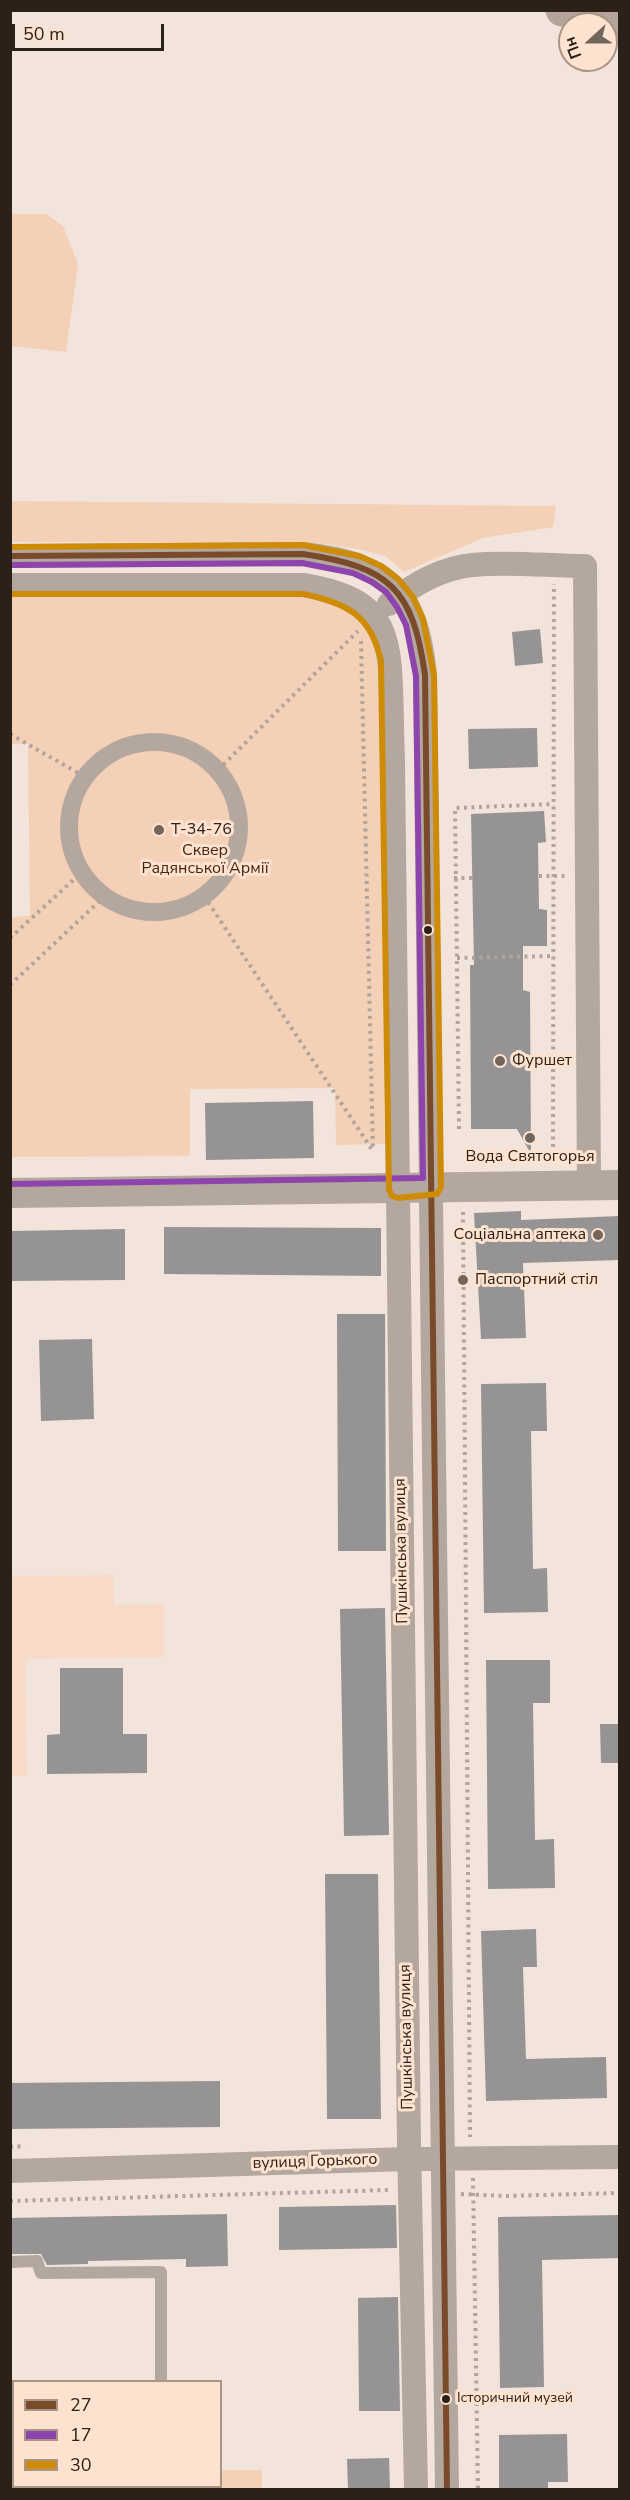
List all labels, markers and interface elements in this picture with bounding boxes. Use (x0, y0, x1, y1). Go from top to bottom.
scale bar (15, 12, 166, 50)
north arrow (558, 12, 618, 72)
text: 50 m (23, 22, 65, 46)
text: Пн (559, 34, 587, 62)
place label: Т-34-76 (171, 820, 232, 840)
marker: Т-34-76 (152, 823, 166, 837)
park label: Сквер Радянської Армії (141, 841, 269, 879)
unlabelled marker (422, 924, 434, 936)
place label: Фуршет (512, 1051, 572, 1071)
marker: Фуршет (493, 1054, 507, 1068)
marker: Вода Святогорья (523, 1131, 537, 1145)
place label: Вода Святогорья (465, 1147, 595, 1167)
place label: Соціальна аптека (454, 1225, 586, 1245)
marker: Соціальна аптека (591, 1228, 605, 1242)
place label: Паспортний стіл (475, 1270, 598, 1290)
marker: Паспортний стіл (456, 1273, 470, 1287)
street label: Пушкінська вулиця (391, 1478, 413, 1624)
street label: Пушкінська вулиця (396, 1964, 418, 2110)
street label: вулиця Горького (252, 2150, 378, 2174)
legend (12, 2380, 222, 2488)
place label: Історичний музей (457, 2391, 573, 2407)
text: 27 (70, 2393, 92, 2417)
marker: Історичний музей (440, 2393, 452, 2405)
text: 17 (70, 2423, 92, 2447)
text: 30 (70, 2453, 92, 2477)

